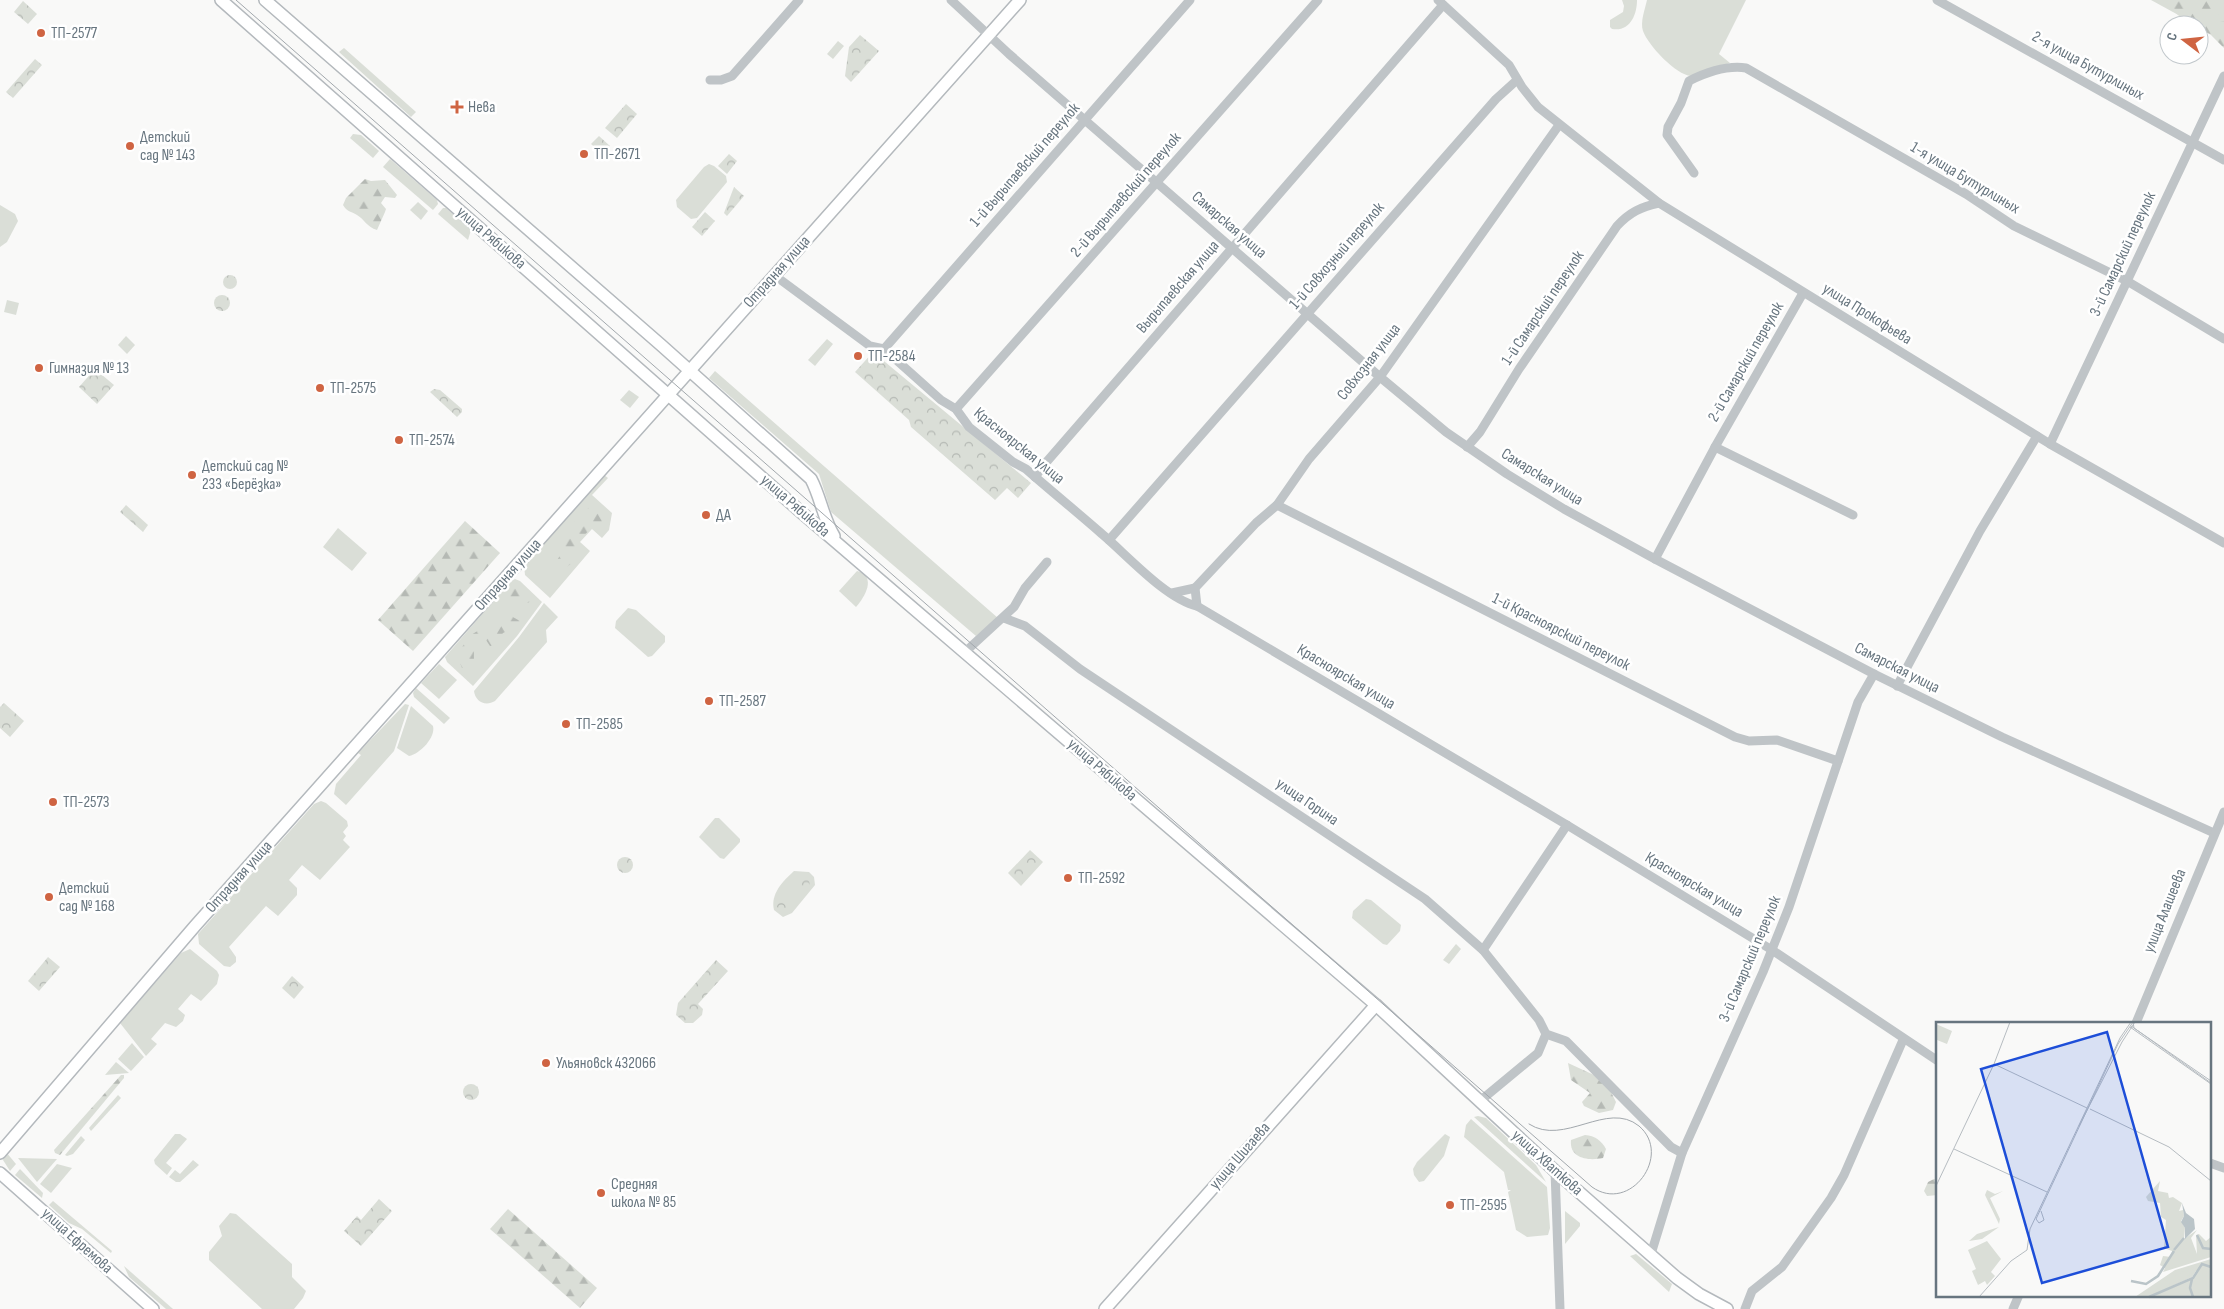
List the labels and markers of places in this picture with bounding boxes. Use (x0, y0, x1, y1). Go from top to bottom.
place label: ТП-2577 (51, 24, 98, 43)
marker: ТП-2577 (35, 27, 47, 39)
place label: Нева (468, 98, 495, 117)
marker: Нева (450, 100, 464, 114)
place label: Детский сад № 143 (140, 128, 195, 165)
marker: Детский сад № 143 (124, 140, 136, 152)
place label: ТП-2671 (594, 145, 641, 164)
marker: ТП-2671 (578, 148, 590, 160)
place label: ТП-2584 (868, 347, 916, 366)
marker: ТП-2584 (852, 350, 864, 362)
place label: Гимназия № 13 (49, 359, 129, 378)
marker: Гимназия № 13 (33, 362, 45, 374)
place label: ТП-2575 (330, 379, 376, 398)
marker: ТП-2575 (314, 382, 326, 394)
place label: ТП-2574 (409, 431, 455, 450)
marker: ТП-2574 (393, 434, 405, 446)
place label: Детский сад № 233 «Берёзка» (202, 457, 288, 494)
marker: Детский сад № 233 «Берёзка» (186, 469, 198, 481)
place label: ДА (716, 506, 731, 525)
marker: ДА (700, 509, 712, 521)
place label: ТП-2587 (719, 692, 766, 711)
marker: ТП-2587 (703, 695, 715, 707)
place label: ТП-2585 (576, 715, 623, 734)
marker: ТП-2585 (560, 718, 572, 730)
place label: ТП-2573 (63, 793, 110, 812)
marker: ТП-2573 (47, 796, 59, 808)
place label: ТП-2592 (1078, 869, 1125, 888)
marker: ТП-2592 (1062, 872, 1074, 884)
place label: Детский сад № 168 (59, 879, 115, 916)
marker: Детский сад № 168 (43, 891, 55, 903)
place label: Ульяновск 432066 (556, 1054, 656, 1073)
marker: Ульяновск 432066 (540, 1057, 552, 1069)
place label: Средняя школа № 85 (611, 1175, 676, 1212)
marker: Средняя школа № 85 (595, 1187, 607, 1199)
place label: ТП-2595 (1460, 1196, 1507, 1215)
marker: ТП-2595 (1444, 1199, 1456, 1211)

